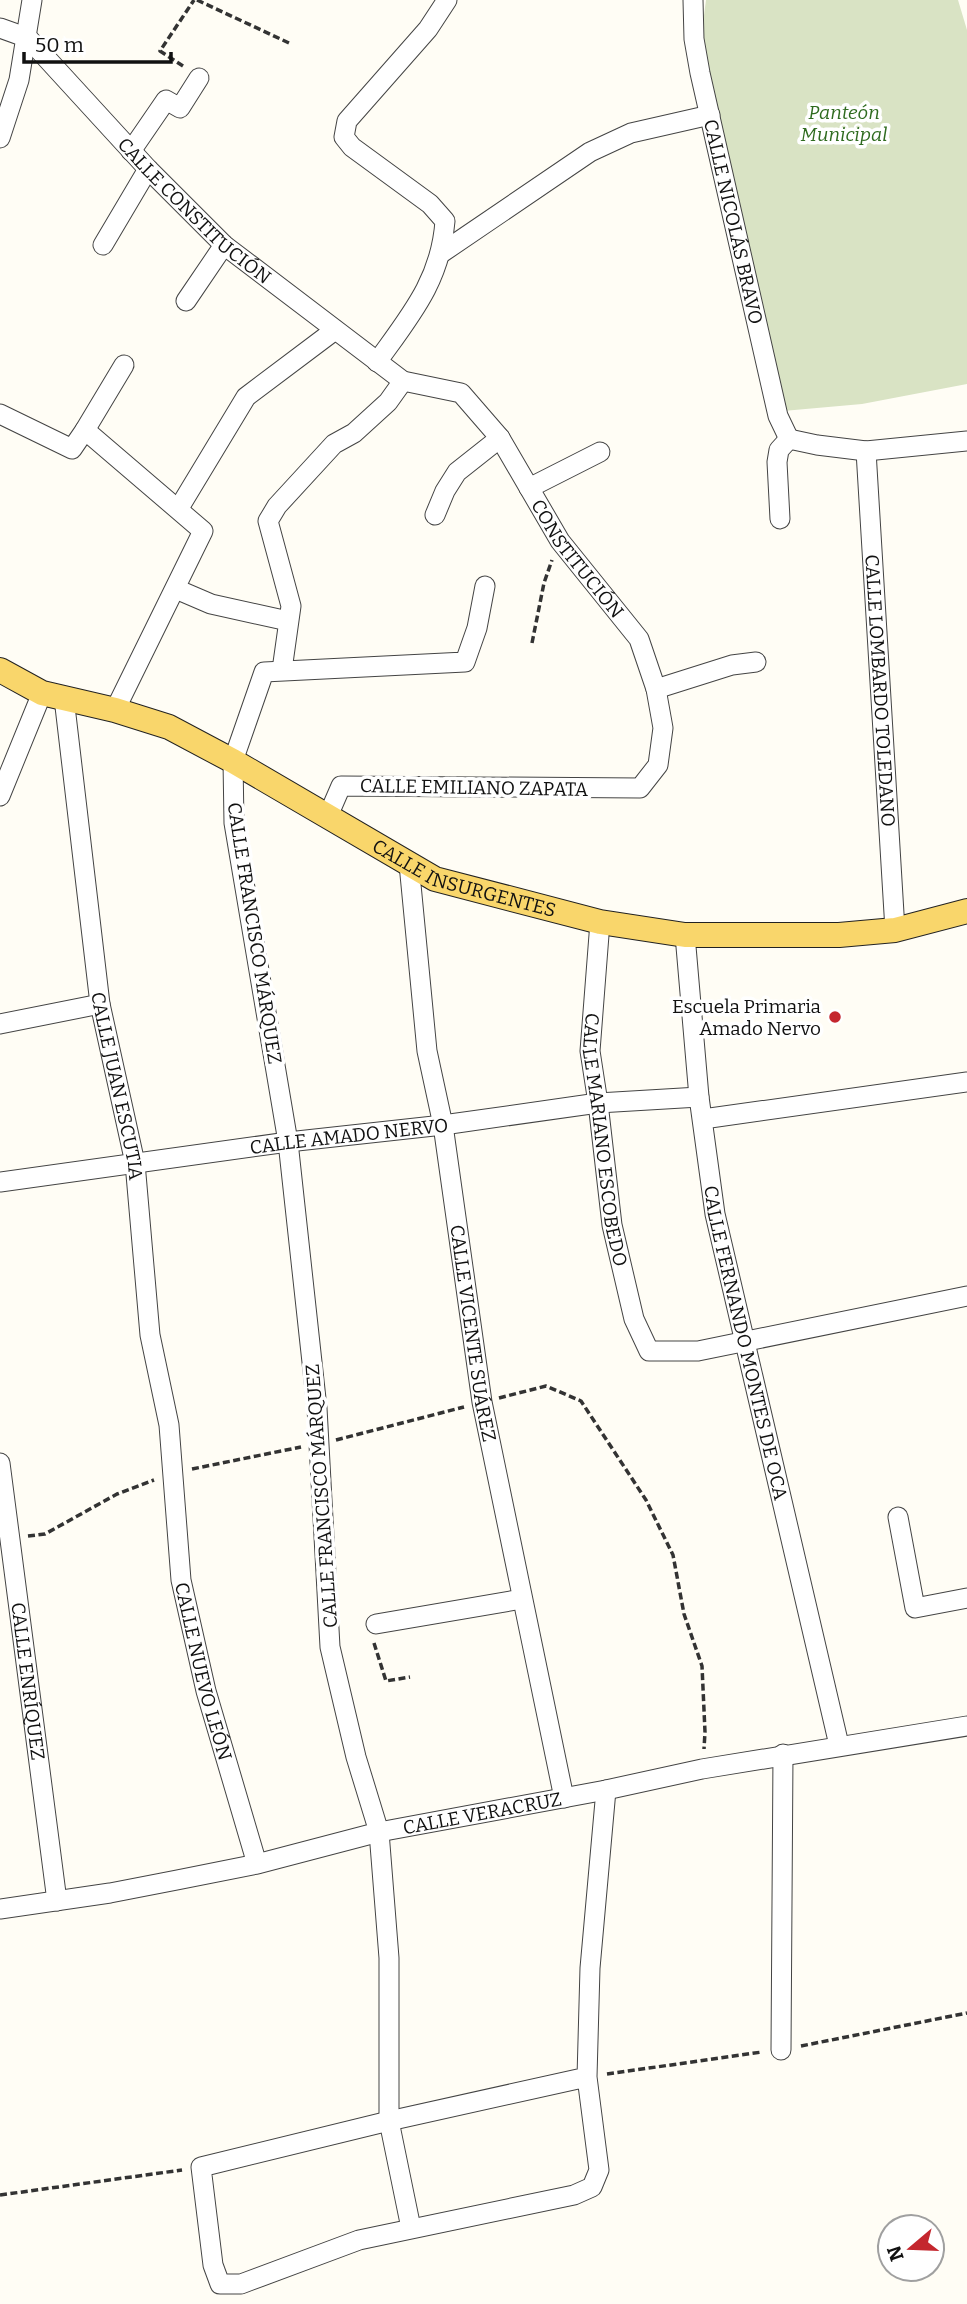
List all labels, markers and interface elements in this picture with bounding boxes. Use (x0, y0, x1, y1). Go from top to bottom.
scale bar (24, 21, 172, 65)
text: 50 m (35, 32, 84, 58)
park label: Panteón Municipal (801, 101, 887, 146)
street label: CALLE NICOLÁS BRAVO (699, 117, 768, 326)
street label: CALLE CONSTITUCIÓN (113, 133, 276, 289)
street label: CONSTITUCIÓN (526, 495, 628, 623)
street label: CALLE LOMBARDO TOLEDANO (860, 554, 900, 827)
street label: CALLE EMILIANO ZAPATA (360, 774, 589, 801)
street label: CALLE FRANCISCO MÁRQUEZ (222, 801, 287, 1066)
street label: CALLE INSURGENTES (368, 834, 558, 922)
street label: CALLE JUAN ESCUTIA (87, 991, 148, 1182)
place label: Escuela Primaria Amado Nervo (672, 995, 822, 1040)
marker: Escuela Primaria Amado Nervo (827, 1009, 843, 1025)
street label: CALLE MARIANO ESCOBEDO (578, 1012, 632, 1269)
street label: CALLE AMADO NERVO (248, 1113, 449, 1159)
street label: CALLE FERNANDO MONTES DE OCA (699, 1184, 793, 1503)
street label: CALLE VICENTE SUÁREZ (445, 1223, 501, 1444)
street label: CALLE FRANCISCO MÁRQUEZ (301, 1363, 342, 1629)
street label: CALLE NUEVO LEÓN (170, 1580, 237, 1763)
street label: CALLE ENRÍQUEZ (6, 1601, 50, 1762)
street label: CALLE VERACRUZ (401, 1787, 563, 1839)
north arrow (876, 2213, 946, 2283)
text: N (882, 2242, 909, 2264)

